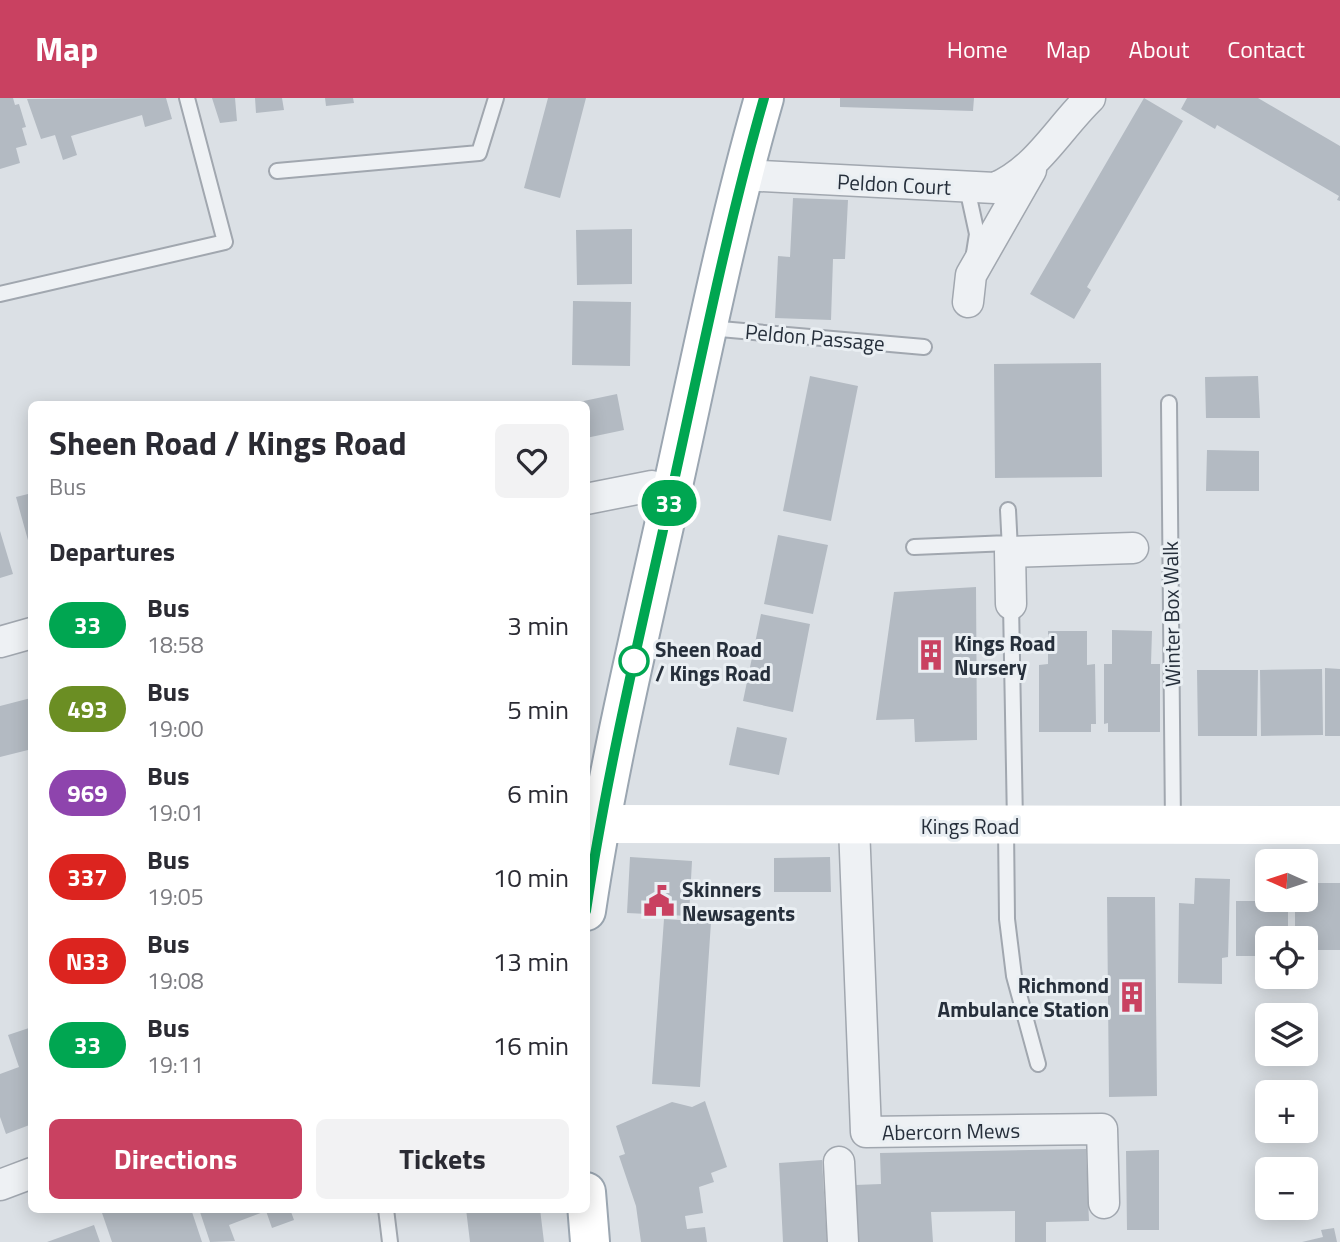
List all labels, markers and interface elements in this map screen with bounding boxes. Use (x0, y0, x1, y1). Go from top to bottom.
text: Map (35, 24, 98, 74)
text: Home (947, 31, 1008, 67)
text: Map (1046, 31, 1091, 67)
text: About (1129, 31, 1189, 67)
text: Contact (1227, 31, 1305, 67)
street label: Peldon Court (836, 165, 952, 203)
street label: Peldon Passage (744, 315, 886, 359)
text: Sheen Road / Kings Road (49, 418, 407, 468)
button: heart (495, 424, 569, 498)
text: Bus (49, 469, 86, 504)
line badge: 33 (638, 480, 700, 526)
text: 33 (656, 485, 682, 521)
text: Departures (49, 532, 175, 571)
street label: Winter Box Walk (1154, 541, 1188, 687)
text: Bus (147, 588, 189, 627)
text: 3 min (507, 606, 569, 645)
text: 33 (74, 607, 101, 643)
text: 18:58 (147, 627, 204, 662)
place label: Kings Road Nursery (954, 627, 1056, 683)
place label: Sheen Road / Kings Road (655, 633, 771, 689)
building icon: Kings Road Nursery (914, 638, 948, 672)
marker: Sheen Road / Kings Road (619, 646, 649, 676)
text: Bus (147, 672, 189, 711)
text: 5 min (507, 690, 569, 729)
text: 493 (67, 691, 108, 727)
text: 19:00 (147, 711, 204, 746)
text: Bus (147, 756, 189, 795)
text: 6 min (507, 774, 569, 813)
text: 969 (67, 775, 108, 811)
text: 19:01 (147, 795, 204, 830)
street label: Kings Road (921, 810, 1019, 842)
text: Bus (147, 840, 189, 879)
north arrow (1255, 849, 1318, 912)
map controls (1255, 849, 1318, 1220)
text: 10 min (493, 858, 569, 897)
text: 337 (67, 859, 108, 895)
place label: Skinners Newsagents (682, 873, 795, 929)
text: 19:05 (147, 879, 204, 914)
public building icon: Skinners Newsagents (642, 884, 676, 918)
text: Bus (147, 924, 189, 963)
button: locate (1255, 926, 1318, 989)
text: 13 min (493, 942, 569, 981)
text: N33 (66, 943, 109, 979)
text: 19:08 (147, 963, 204, 998)
place label: Richmond Ambulance Station (938, 969, 1109, 1025)
building icon: Richmond Ambulance Station (1115, 980, 1149, 1014)
button: layers (1255, 1003, 1318, 1066)
text: Bus (147, 1008, 189, 1047)
text: 16 min (493, 1026, 569, 1065)
text: 33 (74, 1027, 101, 1063)
text: 19:11 (147, 1047, 204, 1082)
button: + (1255, 1080, 1318, 1143)
street label: Abercorn Mews (882, 1114, 1020, 1148)
button: Directions (49, 1119, 302, 1199)
button: Tickets (316, 1119, 569, 1199)
button: − (1255, 1157, 1318, 1220)

